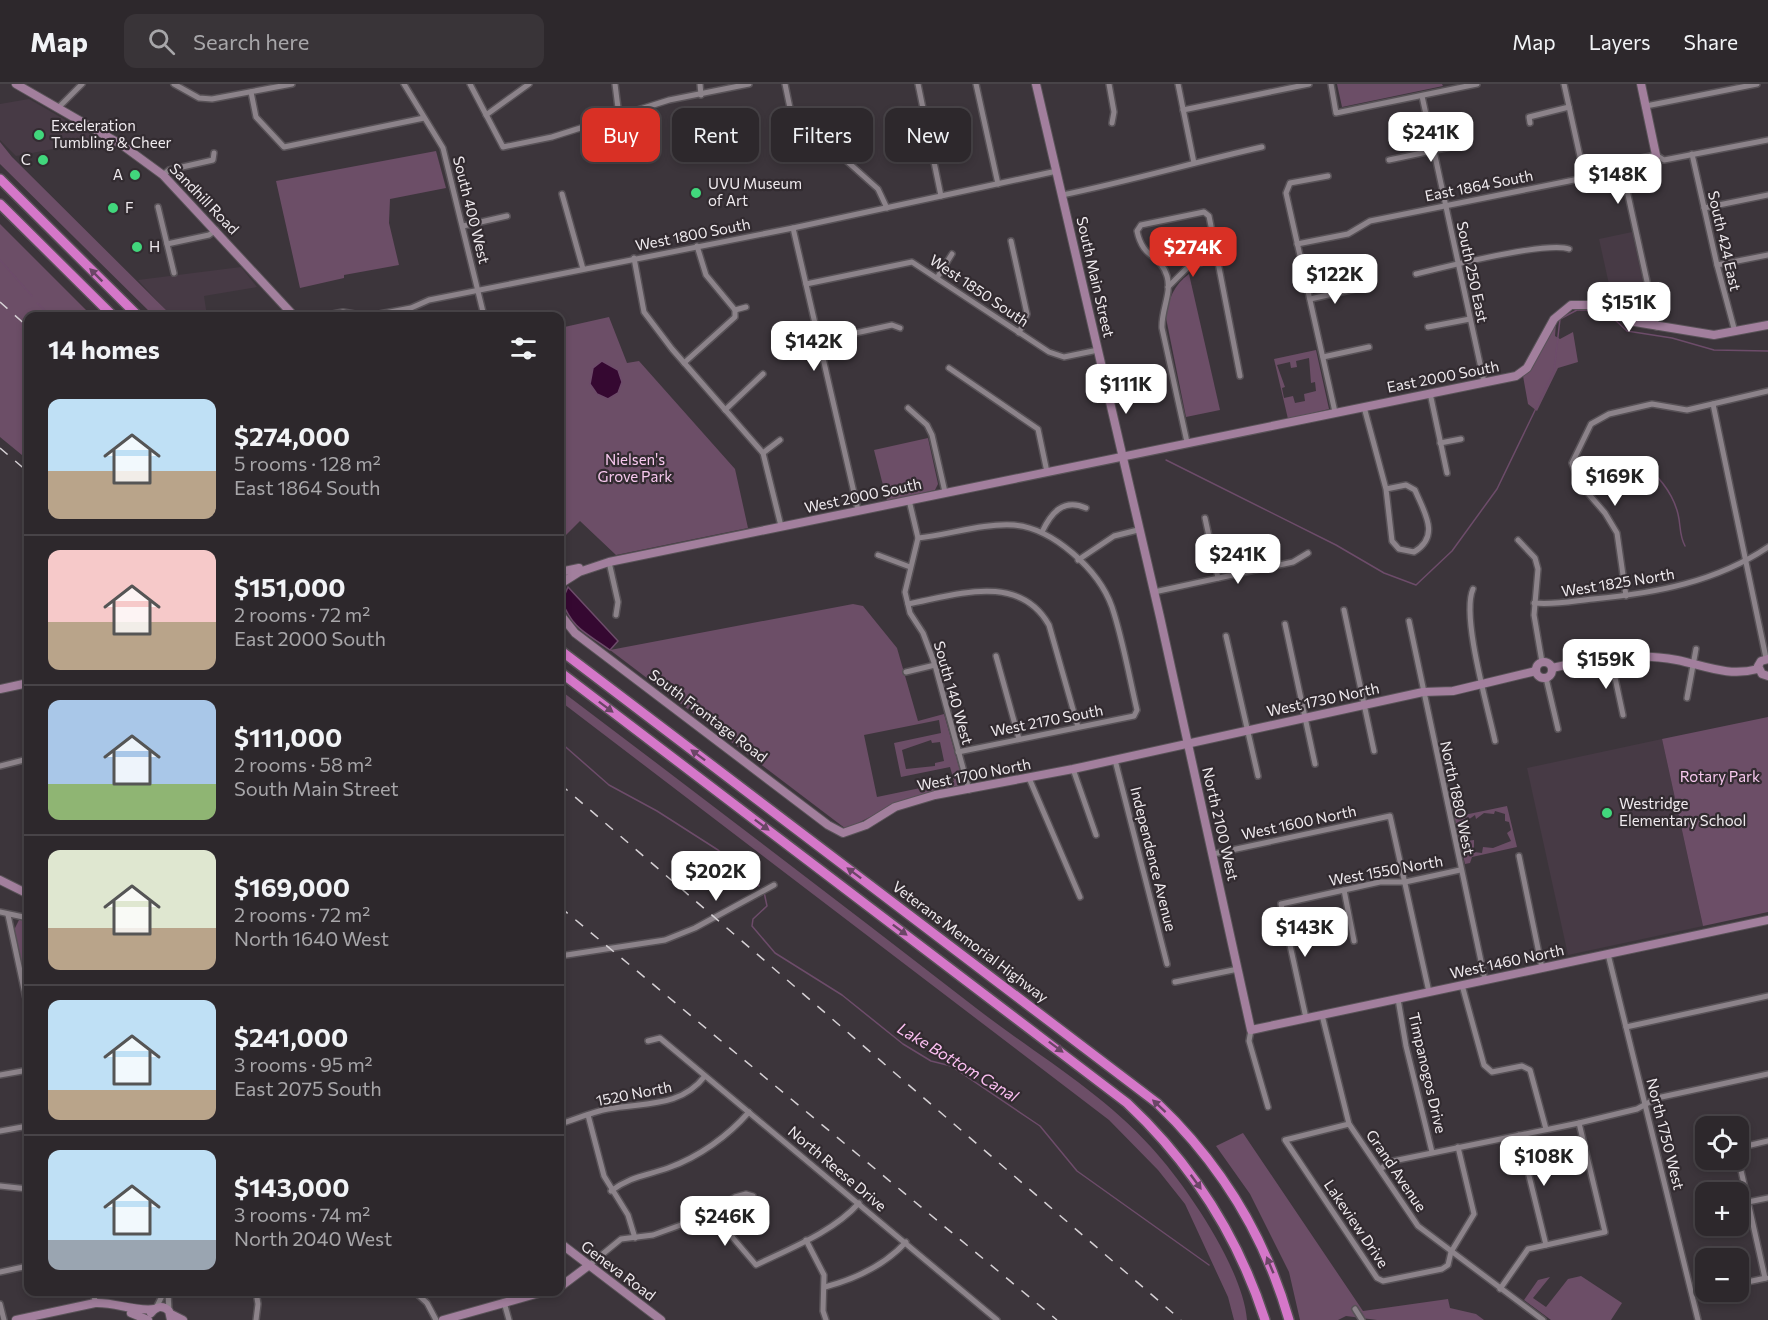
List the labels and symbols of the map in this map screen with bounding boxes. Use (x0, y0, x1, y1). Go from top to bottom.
pin: $241K (1389, 112, 1473, 163)
place label: Exceleration Tumbling & Cheer (51, 116, 172, 151)
marker: Exceleration Tumbling & Cheer (32, 128, 46, 142)
place label: C (21, 150, 31, 168)
marker: C (36, 153, 50, 167)
street label: South 400 West (450, 154, 494, 265)
pin: $148K (1576, 154, 1660, 205)
street label: Sandhill Road (166, 159, 243, 238)
place label: A (113, 165, 123, 183)
street label: East 1864 South (1423, 166, 1534, 204)
marker: A (128, 168, 142, 182)
place label: UVU Museum of Art (708, 174, 802, 209)
marker: UVU Museum of Art (689, 186, 703, 200)
street label: South 424 East (1705, 189, 1745, 293)
place label: F (125, 198, 134, 216)
marker: F (106, 201, 120, 215)
street label: West 1800 South (634, 214, 752, 254)
street label: South Main Street (1073, 215, 1119, 339)
street label: South 250 East (1453, 220, 1492, 324)
pin: $274K (1151, 227, 1235, 278)
place label: H (149, 237, 160, 255)
marker: H (130, 240, 144, 254)
street label: West 1850 South (927, 250, 1033, 330)
pin: $122K (1293, 254, 1377, 305)
one-way arrow (90, 269, 104, 283)
pin: $151K (1587, 282, 1671, 333)
pin: $142K (772, 321, 856, 372)
street label: East 2000 South (1385, 356, 1500, 396)
pin: $111K (1084, 364, 1168, 415)
park label: Nielsen's Grove Park (597, 450, 673, 485)
pin: $169K (1573, 456, 1657, 507)
street label: West 2000 South (803, 474, 923, 516)
pin: $241K (1196, 534, 1280, 585)
street label: West 1825 North (1560, 564, 1676, 600)
street label: South 140 West (931, 639, 977, 747)
pin: $159K (1564, 639, 1648, 690)
street label: South Frontage Road (646, 665, 771, 765)
street label: West 1730 North (1265, 678, 1381, 720)
street label: West 2170 South (989, 700, 1105, 740)
one-way arrow (598, 701, 614, 714)
street label: North 1880 West (1437, 739, 1479, 857)
one-way arrow (691, 750, 706, 762)
street label: West 1700 North (915, 754, 1032, 794)
street label: North 2100 West (1199, 765, 1243, 882)
park label: Rotary Park (1680, 767, 1760, 785)
street label: Independence Avenue (1127, 785, 1181, 933)
place label: Westridge Elementary School (1619, 794, 1746, 829)
street label: West 1600 North (1240, 801, 1358, 843)
marker: Westridge Elementary School (1600, 806, 1614, 820)
one-way arrow (753, 819, 769, 831)
pin: $202K (674, 851, 758, 902)
street label: West 1550 North (1327, 851, 1444, 889)
one-way arrow (847, 867, 862, 879)
street label: Veterans Memorial Highway (889, 877, 1052, 1006)
pin: $143K (1263, 907, 1347, 958)
one-way arrow (893, 923, 908, 935)
street label: West 1460 North (1448, 940, 1565, 982)
street label: Timpanogos Drive (1405, 1011, 1451, 1135)
water label: Lake Bottom Canal (894, 1018, 1023, 1106)
one-way arrow (1048, 1041, 1064, 1054)
street label: North 1750 West (1643, 1076, 1689, 1192)
street label: 1520 North (594, 1077, 673, 1109)
one-way arrow (1152, 1099, 1167, 1113)
street label: North Reese Drive (785, 1122, 891, 1215)
street label: Grand Avenue (1363, 1126, 1431, 1215)
pin: $108K (1502, 1136, 1586, 1187)
one-way arrow (1190, 1173, 1202, 1189)
street label: Lakeview Drive (1321, 1176, 1393, 1271)
pin: $246K (683, 1196, 767, 1247)
street label: Geneva Road (578, 1236, 659, 1304)
one-way arrow (1265, 1255, 1275, 1273)

